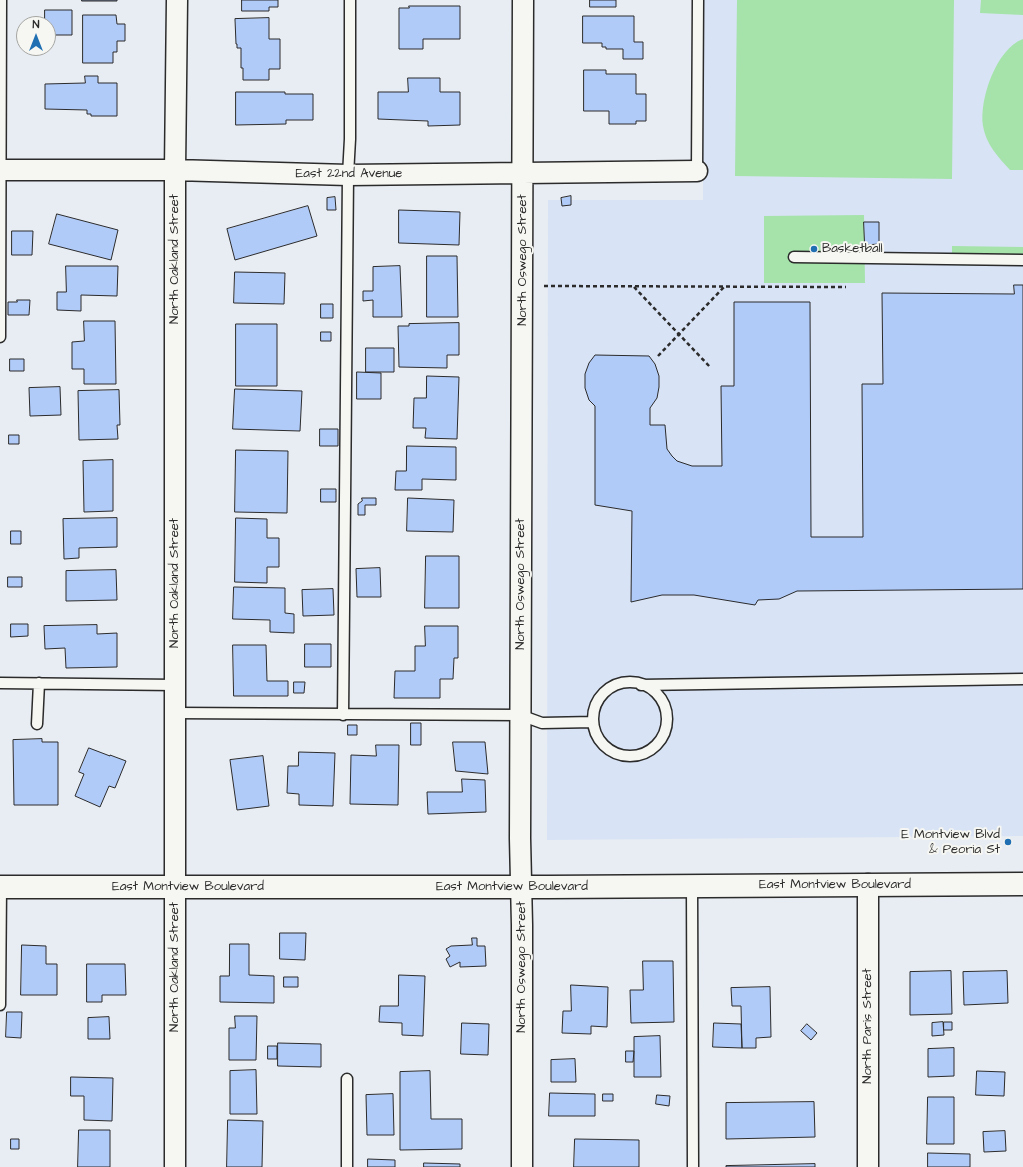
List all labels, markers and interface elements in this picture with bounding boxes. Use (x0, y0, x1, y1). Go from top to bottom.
north arrow (16, 16, 56, 56)
text: N (33, 17, 39, 32)
street label: East 22nd Avenue (296, 166, 402, 182)
street label: North Oakland Street (167, 194, 183, 324)
street label: North Oswego Street (515, 194, 531, 326)
place label: Basketball (822, 241, 883, 257)
marker: Basketball (809, 244, 819, 254)
street label: North Oakland Street (167, 518, 183, 648)
street label: North Oswego Street (513, 518, 529, 650)
place label: E Montview Blvd & Peoria St (901, 827, 1000, 858)
marker: E Montview Blvd & Peoria St (1003, 837, 1013, 847)
street label: East Montview Boulevard (759, 877, 911, 893)
street label: East Montview Boulevard (112, 879, 264, 895)
street label: East Montview Boulevard (436, 879, 588, 895)
street label: North Oswego Street (514, 901, 530, 1033)
street label: North Oakland Street (167, 902, 183, 1032)
street label: North Paris Street (860, 968, 876, 1084)

